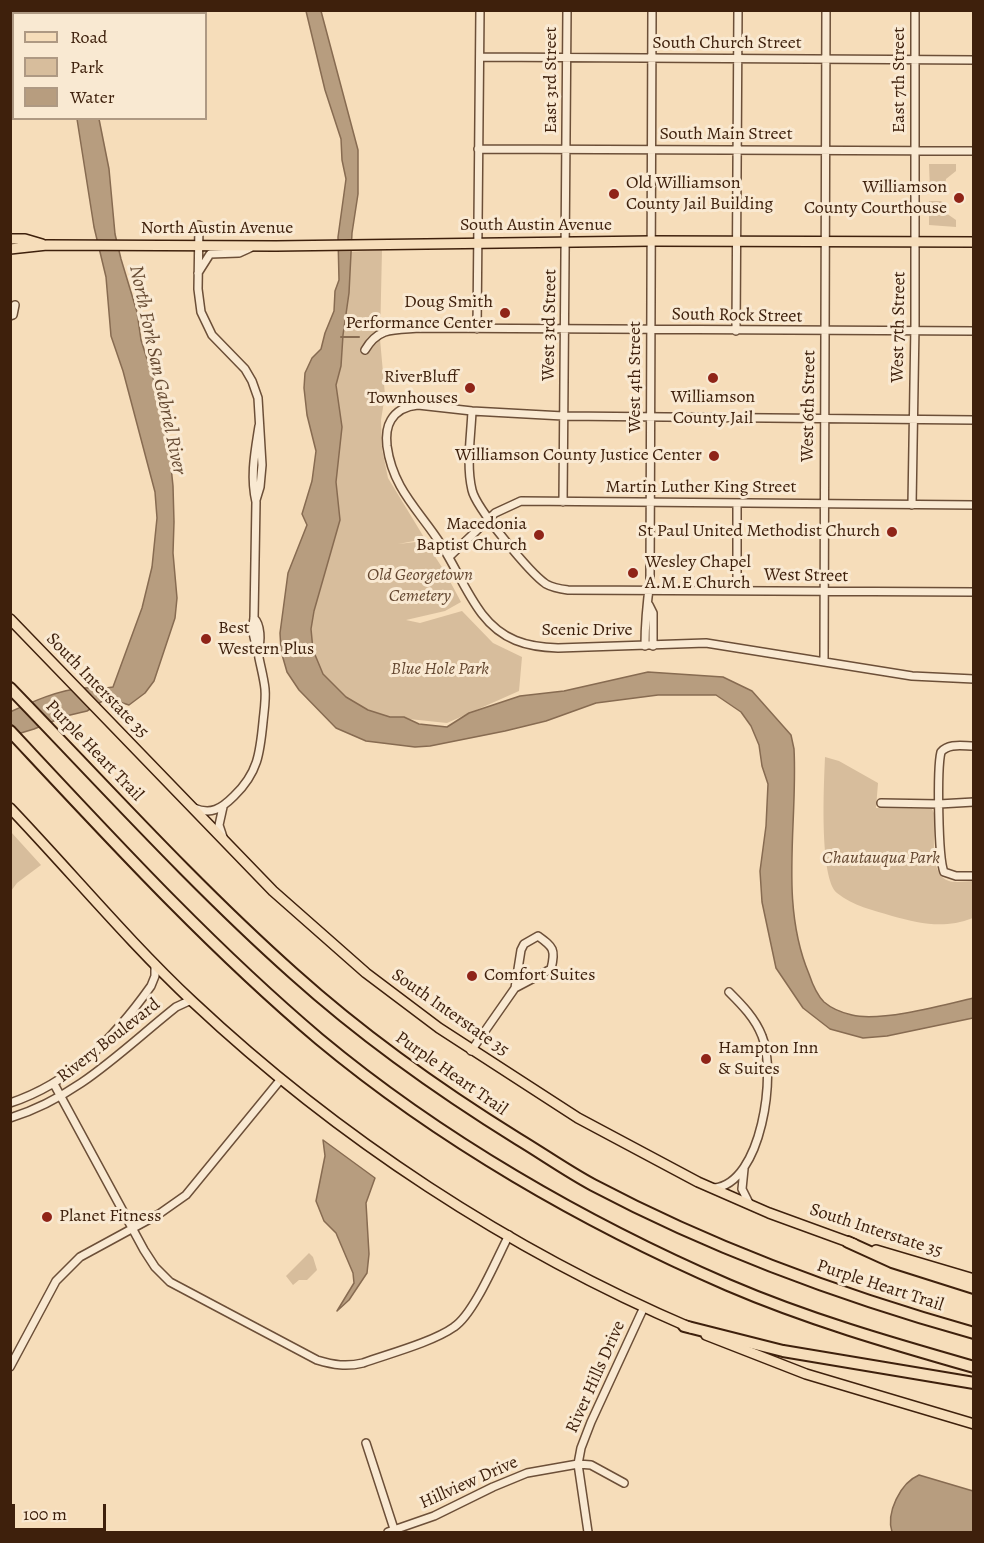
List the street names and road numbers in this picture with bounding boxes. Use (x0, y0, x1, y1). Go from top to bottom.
street label: East 3rd Street (541, 26, 563, 134)
street label: East 7th Street (889, 27, 911, 133)
street label: South Church Street (652, 33, 802, 55)
street label: South Main Street (659, 124, 793, 146)
street label: South Austin Avenue (460, 215, 612, 237)
street label: North Austin Avenue (141, 218, 293, 240)
street label: West 3rd Street (538, 269, 562, 381)
street label: West 7th Street (887, 271, 911, 383)
street label: South Rock Street (671, 304, 803, 328)
street label: West 4th Street (625, 321, 647, 433)
street label: West 6th Street (797, 350, 821, 462)
street label: Martin Luther King Street (606, 477, 796, 499)
street label: West Street (764, 564, 848, 588)
street label: Scenic Drive (541, 620, 633, 642)
street label: South Interstate 35 (41, 629, 153, 743)
street label: Purple Heart Trail (40, 696, 148, 806)
street label: South Interstate 35 (387, 964, 513, 1062)
street label: Rivery Boulevard (53, 994, 165, 1088)
street label: Purple Heart Trail (391, 1027, 511, 1121)
street label: South Interstate 35 (807, 1199, 945, 1263)
street label: Purple Heart Trail (814, 1255, 946, 1317)
street label: River Hills Drive (562, 1318, 630, 1436)
street label: Hillview Drive (417, 1452, 521, 1514)

